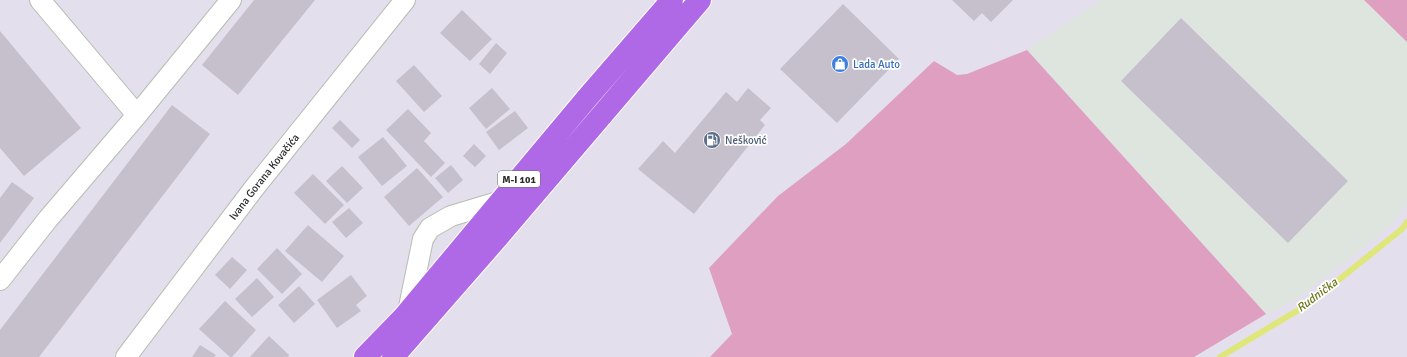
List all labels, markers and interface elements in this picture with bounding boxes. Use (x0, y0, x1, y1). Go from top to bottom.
shop icon: Lada Auto (830, 54, 850, 74)
place label: Lada Auto (853, 58, 900, 71)
fuel station icon: Nešković (702, 130, 722, 150)
street label: Ivana Gorana Kovačića (226, 131, 302, 223)
place label: Nešković (725, 134, 767, 147)
road number: M-I 101 (498, 171, 540, 187)
water label: Rudnička (1294, 275, 1341, 316)

